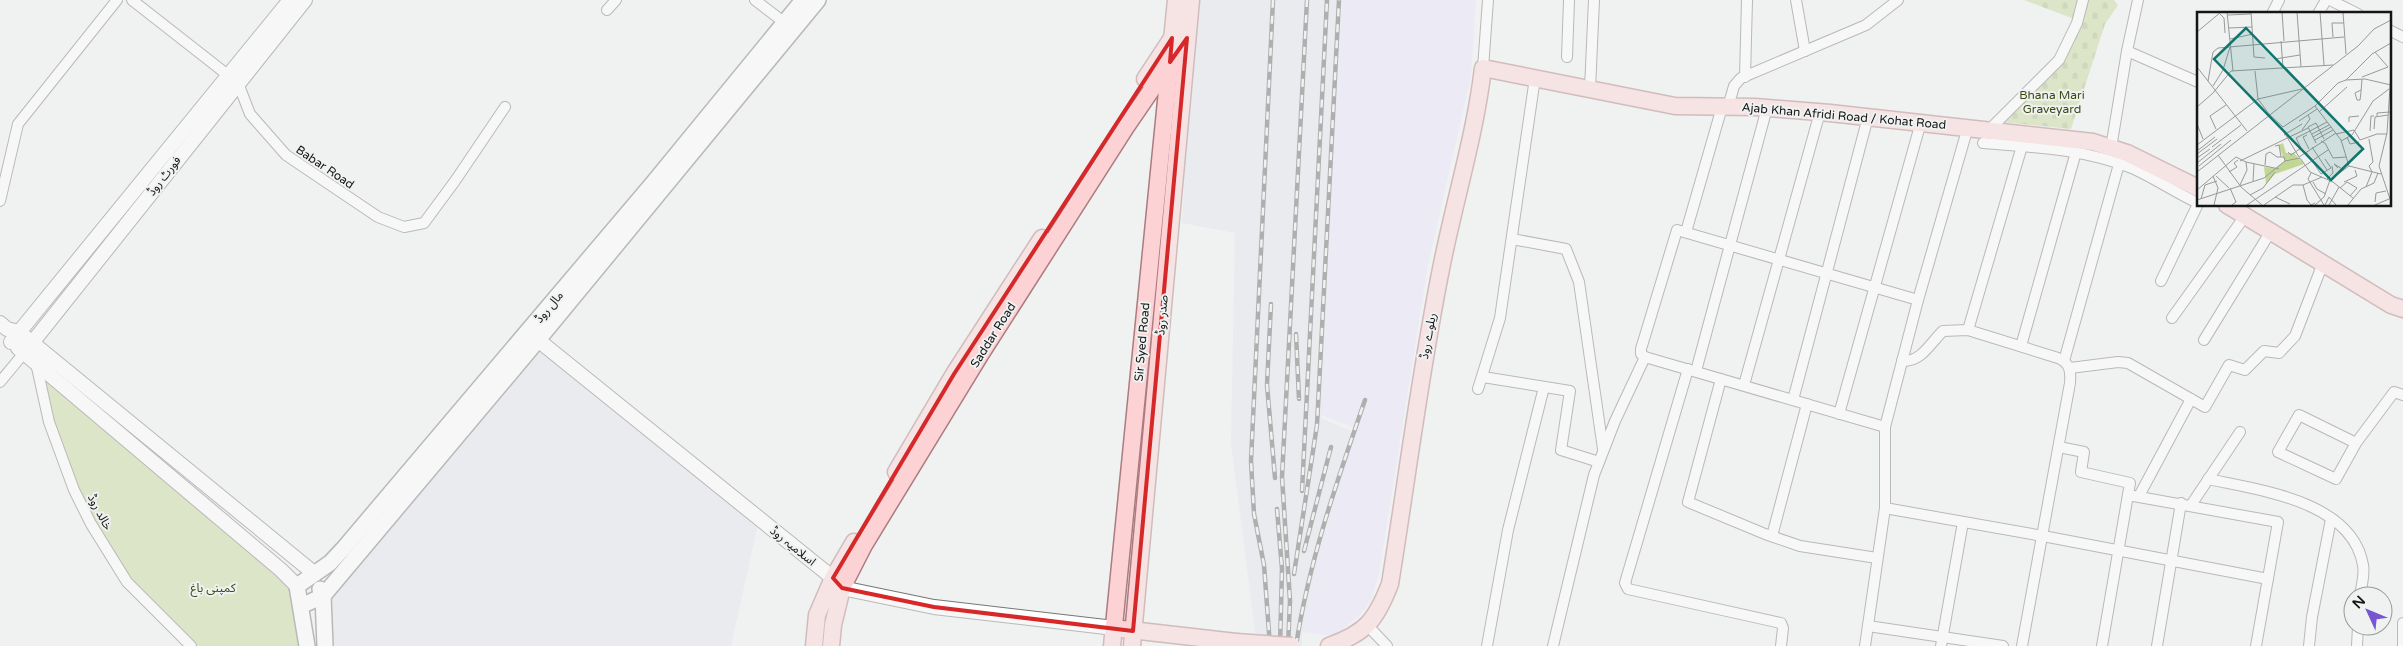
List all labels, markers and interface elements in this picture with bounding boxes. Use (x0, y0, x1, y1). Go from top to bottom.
inset map (2197, 12, 2390, 206)
park label: Bhana Mari Graveyard (2019, 88, 2085, 116)
street label: Ajab Khan Afridi Road / Kohat Road (1741, 100, 1947, 132)
street label: Babar Road (293, 142, 357, 192)
street label: فورٹ روڈ (144, 153, 184, 198)
street label: مال روڈ (532, 288, 566, 326)
street label: صدر روڈ (1153, 294, 1171, 336)
street label: Saddar Road (967, 300, 1019, 370)
street label: Sir Syed Road (1132, 302, 1152, 382)
street label: ریلوے روڈ (1417, 312, 1439, 360)
street label: خالد روڈ (85, 491, 116, 532)
street label: اسلامیہ روڈ (767, 523, 819, 569)
park label: کمپنی باغ (190, 581, 237, 597)
north arrow (2343, 586, 2393, 636)
text: N (2349, 592, 2369, 612)

